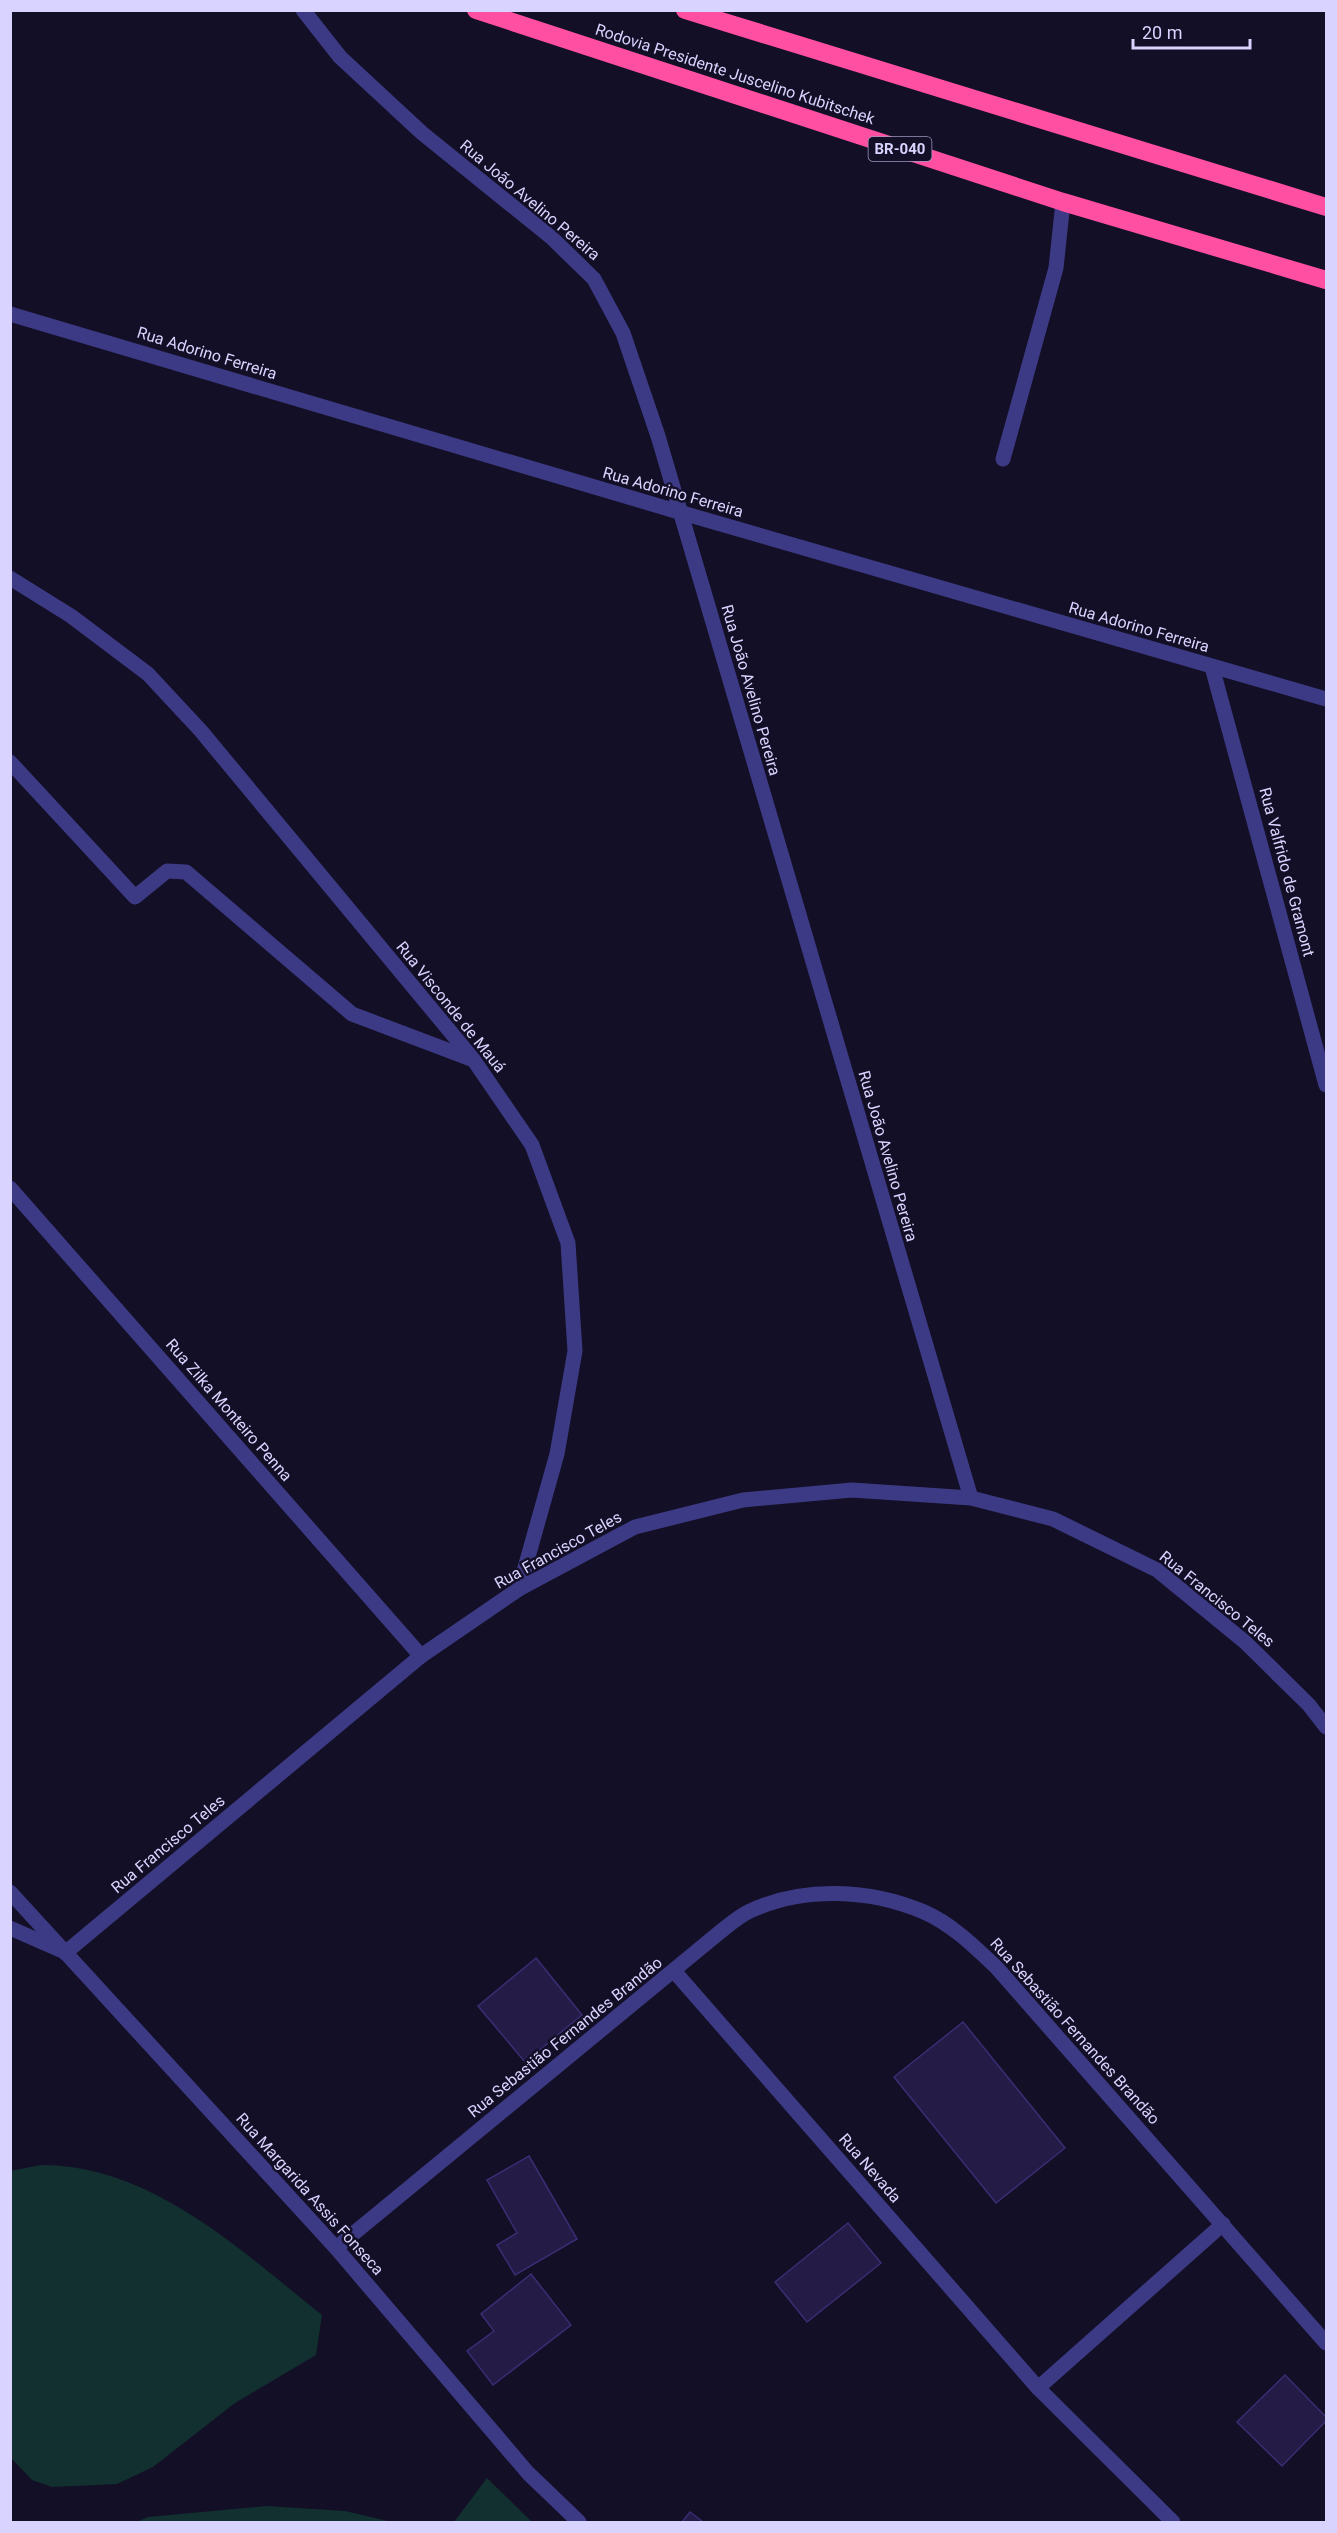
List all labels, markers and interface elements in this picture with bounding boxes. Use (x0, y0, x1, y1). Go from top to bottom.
scale bar (1133, 12, 1250, 50)
street label: Rodovia Presidente Juscelino Kubitschek (593, 20, 878, 129)
text: 20 m (1142, 22, 1182, 43)
street label: Rua João Avelino Pereira (456, 136, 604, 264)
road number: BR-040 (868, 137, 932, 161)
street label: Rua Adorino Ferreira (135, 323, 279, 383)
street label: Rua Adorino Ferreira (601, 463, 745, 521)
street label: Rua Adorino Ferreira (1067, 598, 1211, 656)
street label: Rua João Avelino Pereira (717, 602, 785, 778)
street label: Rua Valfrido de Gramont (1255, 785, 1319, 959)
street label: Rua Visconde de Mauá (392, 938, 510, 1076)
street label: Rua João Avelino Pereira (854, 1068, 922, 1244)
street label: Rua Zilka Monteiro Penna (162, 1335, 296, 1485)
street label: Rua Francisco Teles (491, 1507, 625, 1593)
street label: Rua Francisco Teles (1156, 1547, 1278, 1651)
street label: Rua Francisco Teles (107, 1791, 229, 1897)
street label: Rua Sebastião Fernandes Brandão (986, 1934, 1164, 2128)
street label: Rua Sebastião Fernandes Brandão (464, 1953, 666, 2121)
street label: Rua Margarida Assis Fonseca (232, 2109, 388, 2279)
street label: Rua Nevada (835, 2130, 905, 2206)

